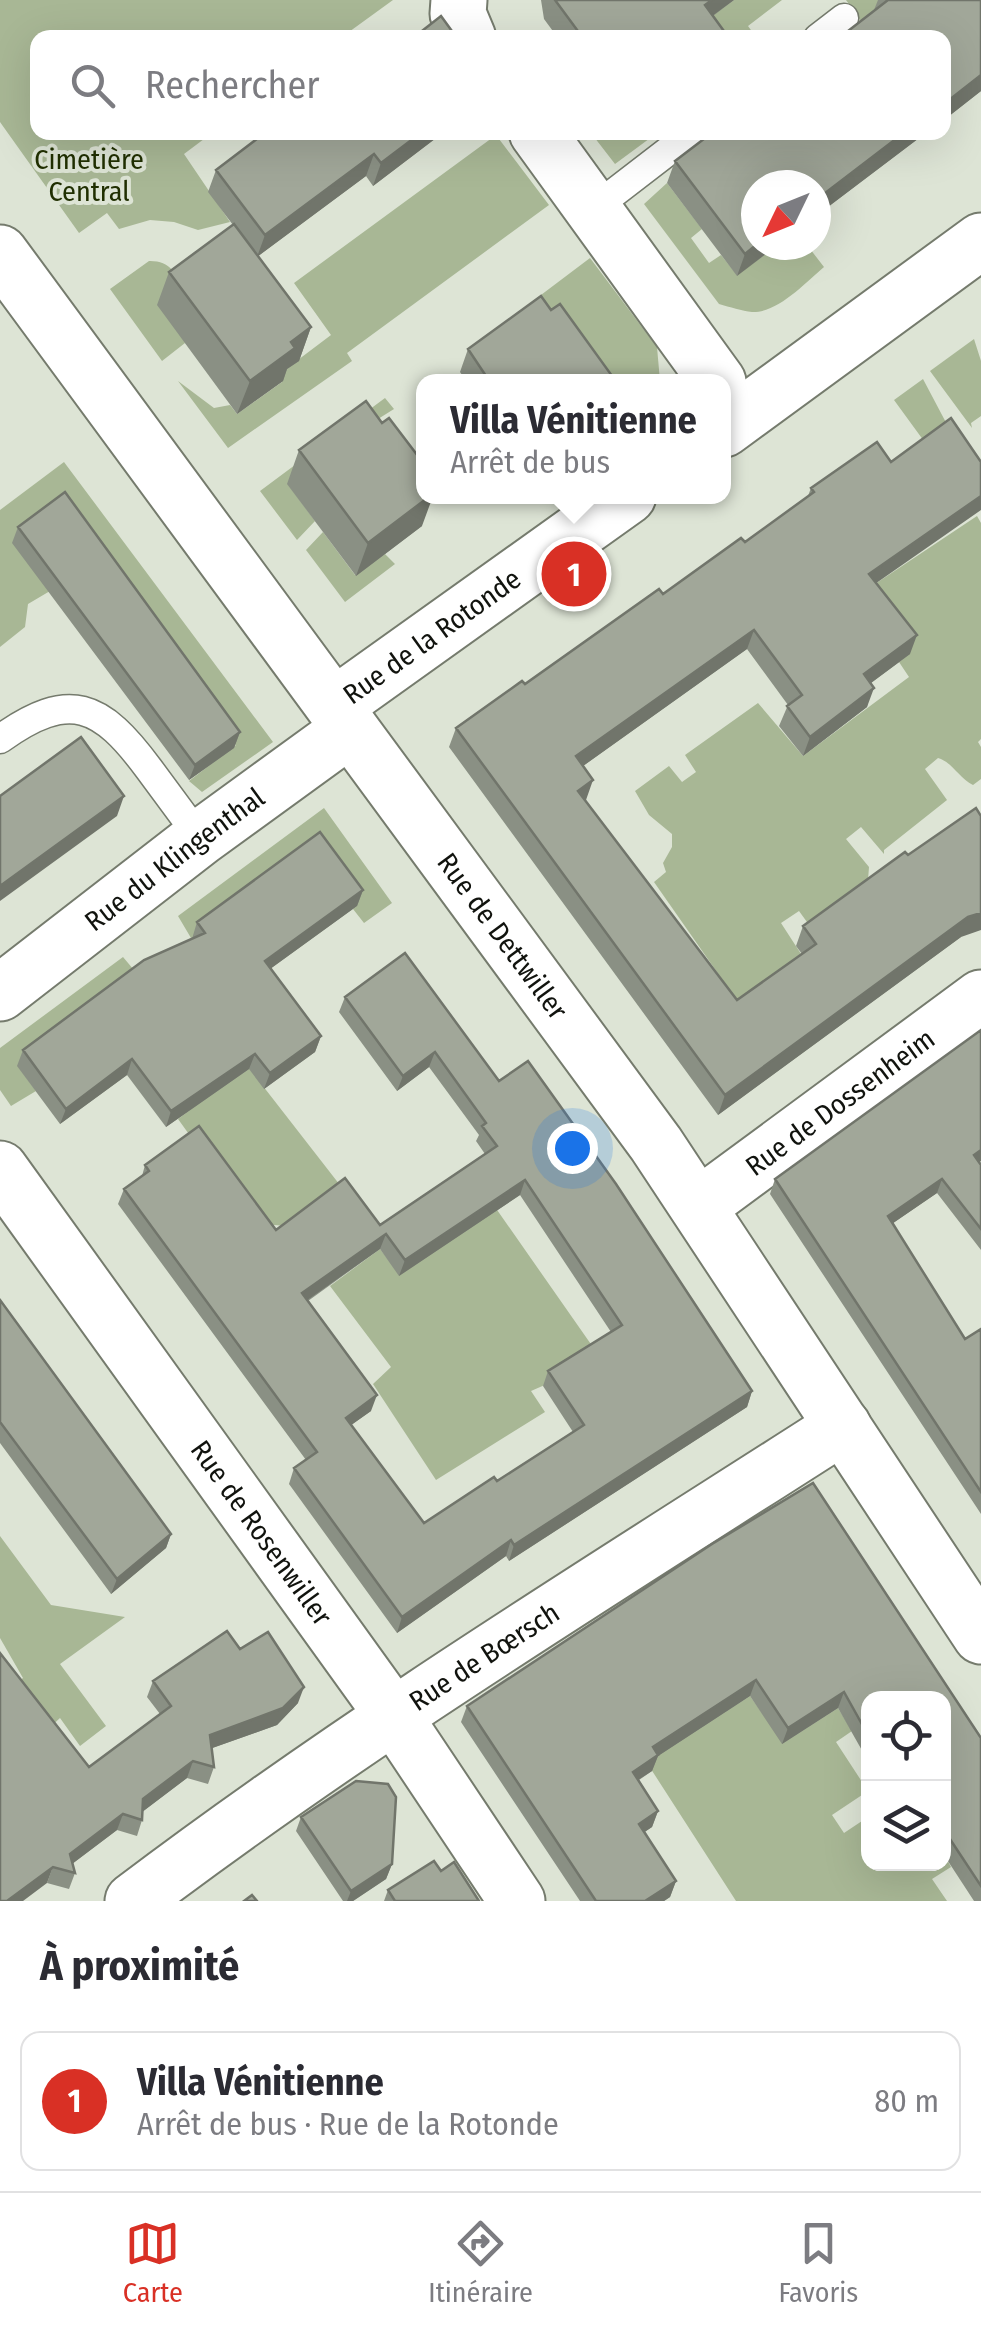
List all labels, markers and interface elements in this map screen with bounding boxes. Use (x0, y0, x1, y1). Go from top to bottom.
search box (30, 30, 951, 140)
icon: search (65, 58, 120, 113)
text: Rechercher (145, 62, 320, 108)
park label: Cimetière Central (34, 143, 144, 208)
north arrow (741, 170, 831, 260)
popup (416, 374, 731, 504)
text: Villa Vénitienne (450, 397, 697, 443)
text: Arrêt de bus (450, 443, 610, 481)
pin: 1 (542, 536, 606, 612)
street label: Rue de la Rotonde (337, 562, 527, 711)
street label: Rue du Klingenthal (78, 781, 271, 938)
street label: Rue de Dettwiller (430, 847, 574, 1026)
street label: Rue de Dossenheim (739, 1022, 941, 1183)
your location (547, 1123, 598, 1174)
street label: Rue de Rosenwiller (184, 1434, 339, 1632)
street label: Rue de Bœrsch (403, 1596, 565, 1718)
map controls (861, 1691, 951, 1871)
button: locate (861, 1691, 951, 1781)
button: layers (861, 1781, 951, 1871)
text: À proximité (40, 1941, 239, 1991)
text: Villa Vénitienne (137, 2059, 384, 2105)
text: 1 (68, 2082, 81, 2120)
text: 80 m (874, 2082, 939, 2120)
text: Arrêt de bus · Rue de la Rotonde (137, 2105, 559, 2143)
tab: Carte (123, 2216, 183, 2309)
tab: Itinéraire (428, 2216, 533, 2309)
tab: Favoris (778, 2216, 858, 2309)

